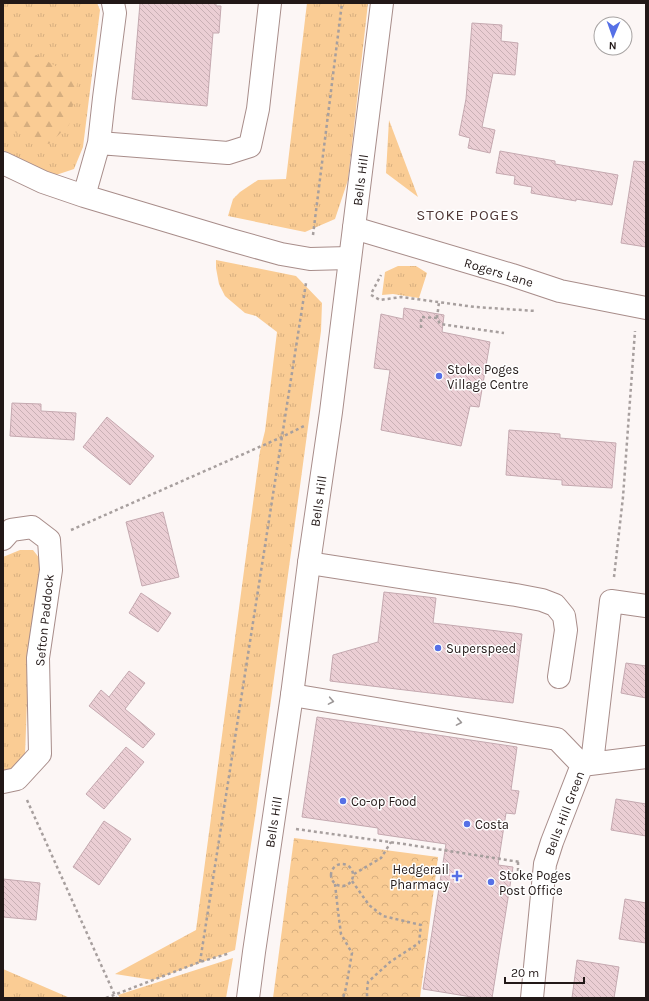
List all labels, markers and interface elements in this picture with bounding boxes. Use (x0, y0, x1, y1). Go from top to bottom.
north arrow (593, 16, 633, 56)
text: N (608, 39, 617, 52)
street label: Bells Hill (350, 153, 371, 207)
district label: STOKE POGES (416, 206, 520, 224)
street label: Rogers Lane (462, 255, 536, 290)
place label: Stoke Poges Village Centre (447, 362, 529, 392)
marker: Stoke Poges Village Centre (434, 371, 444, 381)
street label: Bells Hill (307, 474, 330, 528)
street label: Sefton Paddock (32, 573, 57, 667)
place label: Superspeed (446, 641, 516, 656)
marker: Superspeed (433, 643, 443, 653)
one-way arrow (328, 696, 334, 705)
one-way arrow (456, 717, 462, 726)
street label: Bells Hill Green (541, 769, 587, 857)
place label: Co-op Food (351, 794, 417, 809)
street label: Bells Hill (262, 795, 285, 849)
marker: Co-op Food (338, 796, 348, 806)
place label: Costa (475, 817, 509, 832)
marker: Costa (462, 819, 472, 829)
place label: Hedgerail Pharmacy (390, 862, 449, 892)
place label: Stoke Poges Post Office (499, 868, 571, 898)
marker: Hedgerail Pharmacy (452, 871, 462, 881)
marker: Stoke Poges Post Office (486, 877, 496, 887)
scale bar (505, 959, 584, 985)
text: 20 m (511, 966, 539, 980)

